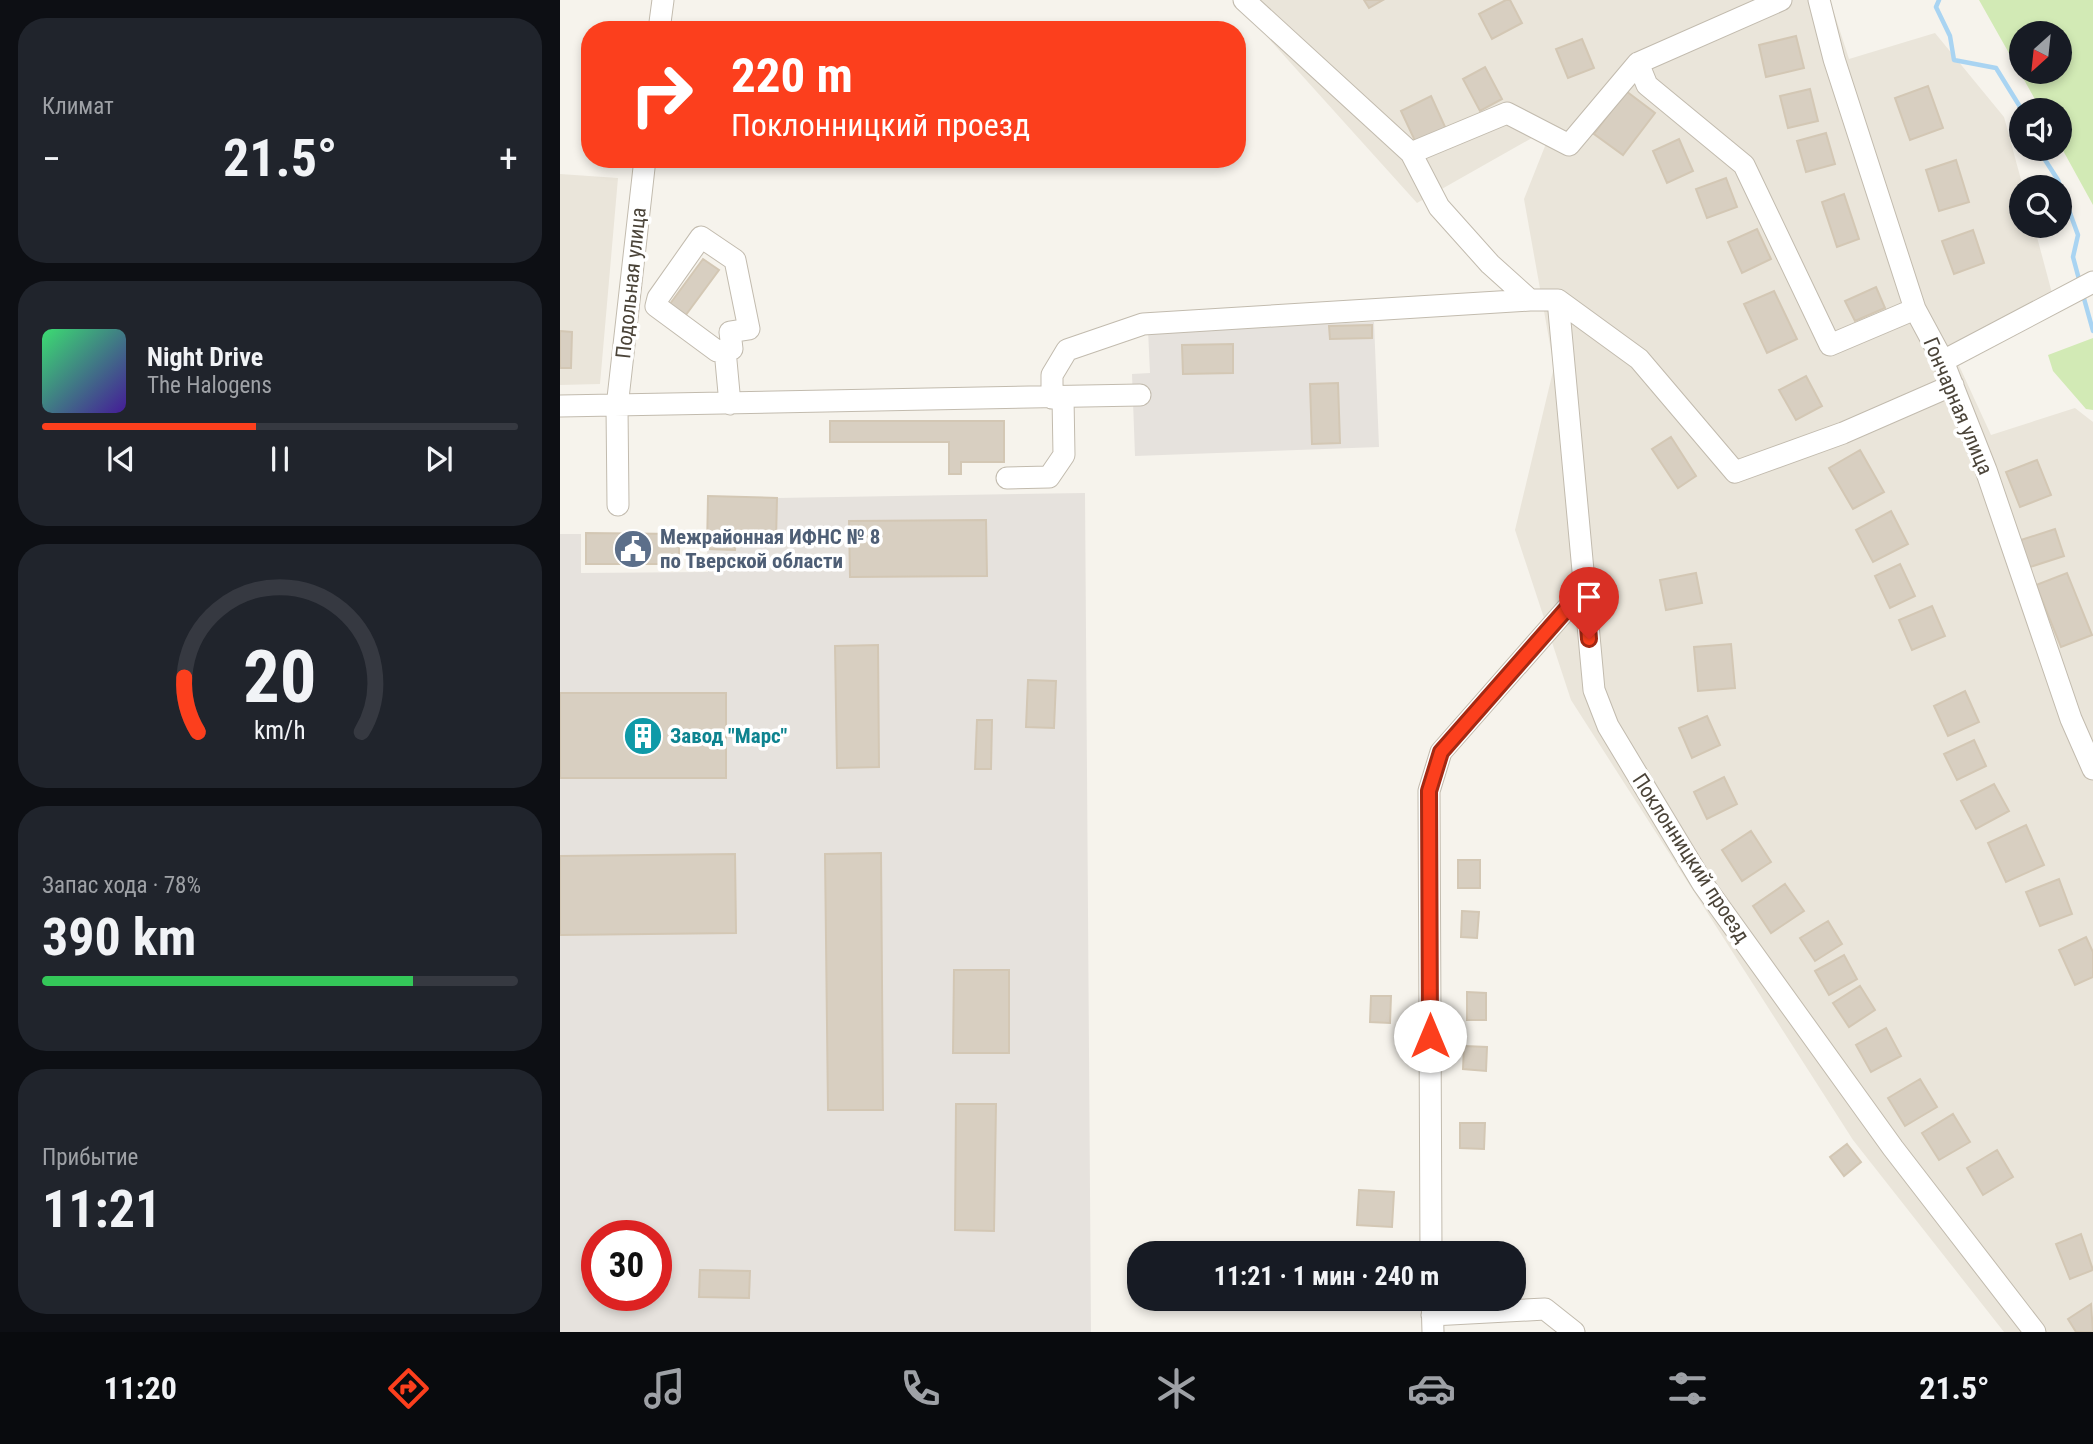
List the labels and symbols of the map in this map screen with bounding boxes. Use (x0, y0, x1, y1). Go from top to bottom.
north arrow (2009, 21, 2072, 84)
street label: Подольная улица (611, 206, 651, 360)
street label: Гончарная улица (1918, 334, 1998, 478)
place label: Межрайонная ИФНС № 8 по Тверской области (660, 525, 880, 573)
public building icon: Межрайонная ИФНС № 8 по Тверской области (612, 528, 654, 570)
pin (1559, 567, 1619, 639)
building icon: Завод "Марс" (622, 715, 664, 757)
place label: Завод "Марс" (670, 724, 788, 748)
street label: Поклонницкий проезд (1627, 769, 1755, 947)
position arrow (1393, 999, 1467, 1073)
speed limit sign: 30 (581, 1220, 672, 1311)

